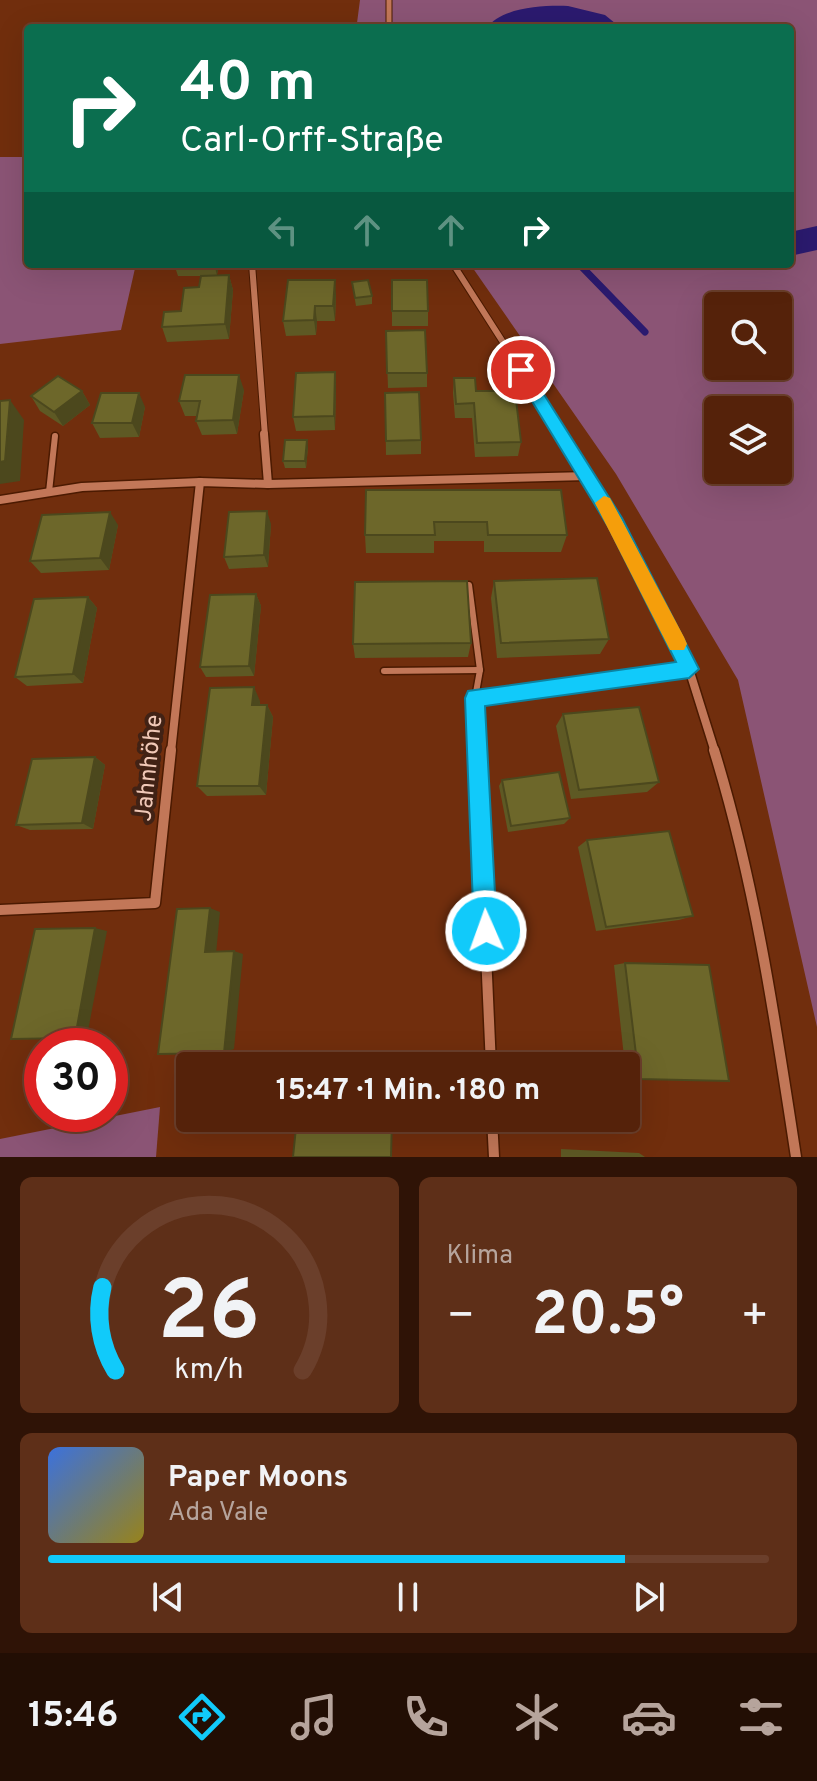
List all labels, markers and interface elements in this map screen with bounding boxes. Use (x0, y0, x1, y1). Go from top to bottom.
text: 40 m (180, 50, 316, 120)
icon: right (48, 56, 152, 160)
text: Carl-Orff-Straße (180, 119, 444, 165)
icon: left (261, 208, 305, 252)
icon: ahead (345, 208, 389, 252)
icon: ahead (429, 208, 473, 252)
icon: right (513, 208, 557, 252)
map controls (704, 292, 792, 484)
button: search (704, 292, 792, 380)
pin (487, 336, 555, 404)
icon: arrive (499, 348, 543, 392)
button: layers (704, 396, 792, 484)
street label: Jahnhöhe (129, 713, 171, 823)
position arrow (444, 889, 528, 973)
speed limit sign: 30 (24, 1028, 128, 1132)
text: 15:47 · 1 Min. · 180 m (276, 1073, 540, 1110)
text: Klima (447, 1240, 513, 1273)
text: 26 (158, 1264, 260, 1369)
text: 20.5° (532, 1280, 684, 1356)
text: − (447, 1290, 475, 1346)
text: + (741, 1290, 769, 1346)
text: km/h (175, 1353, 244, 1389)
text: Paper Moons (168, 1460, 348, 1497)
text: Ada Vale (168, 1497, 268, 1530)
icon: previous (146, 1575, 190, 1619)
icon: pause (386, 1575, 430, 1619)
icon: next (627, 1575, 671, 1619)
icon: directions (174, 1689, 230, 1745)
icon: music (286, 1689, 342, 1745)
icon: phone (398, 1689, 454, 1745)
icon: climate (509, 1689, 565, 1745)
icon: car (621, 1689, 677, 1745)
icon: filters (733, 1689, 789, 1745)
text: 15:46 (28, 1694, 118, 1740)

